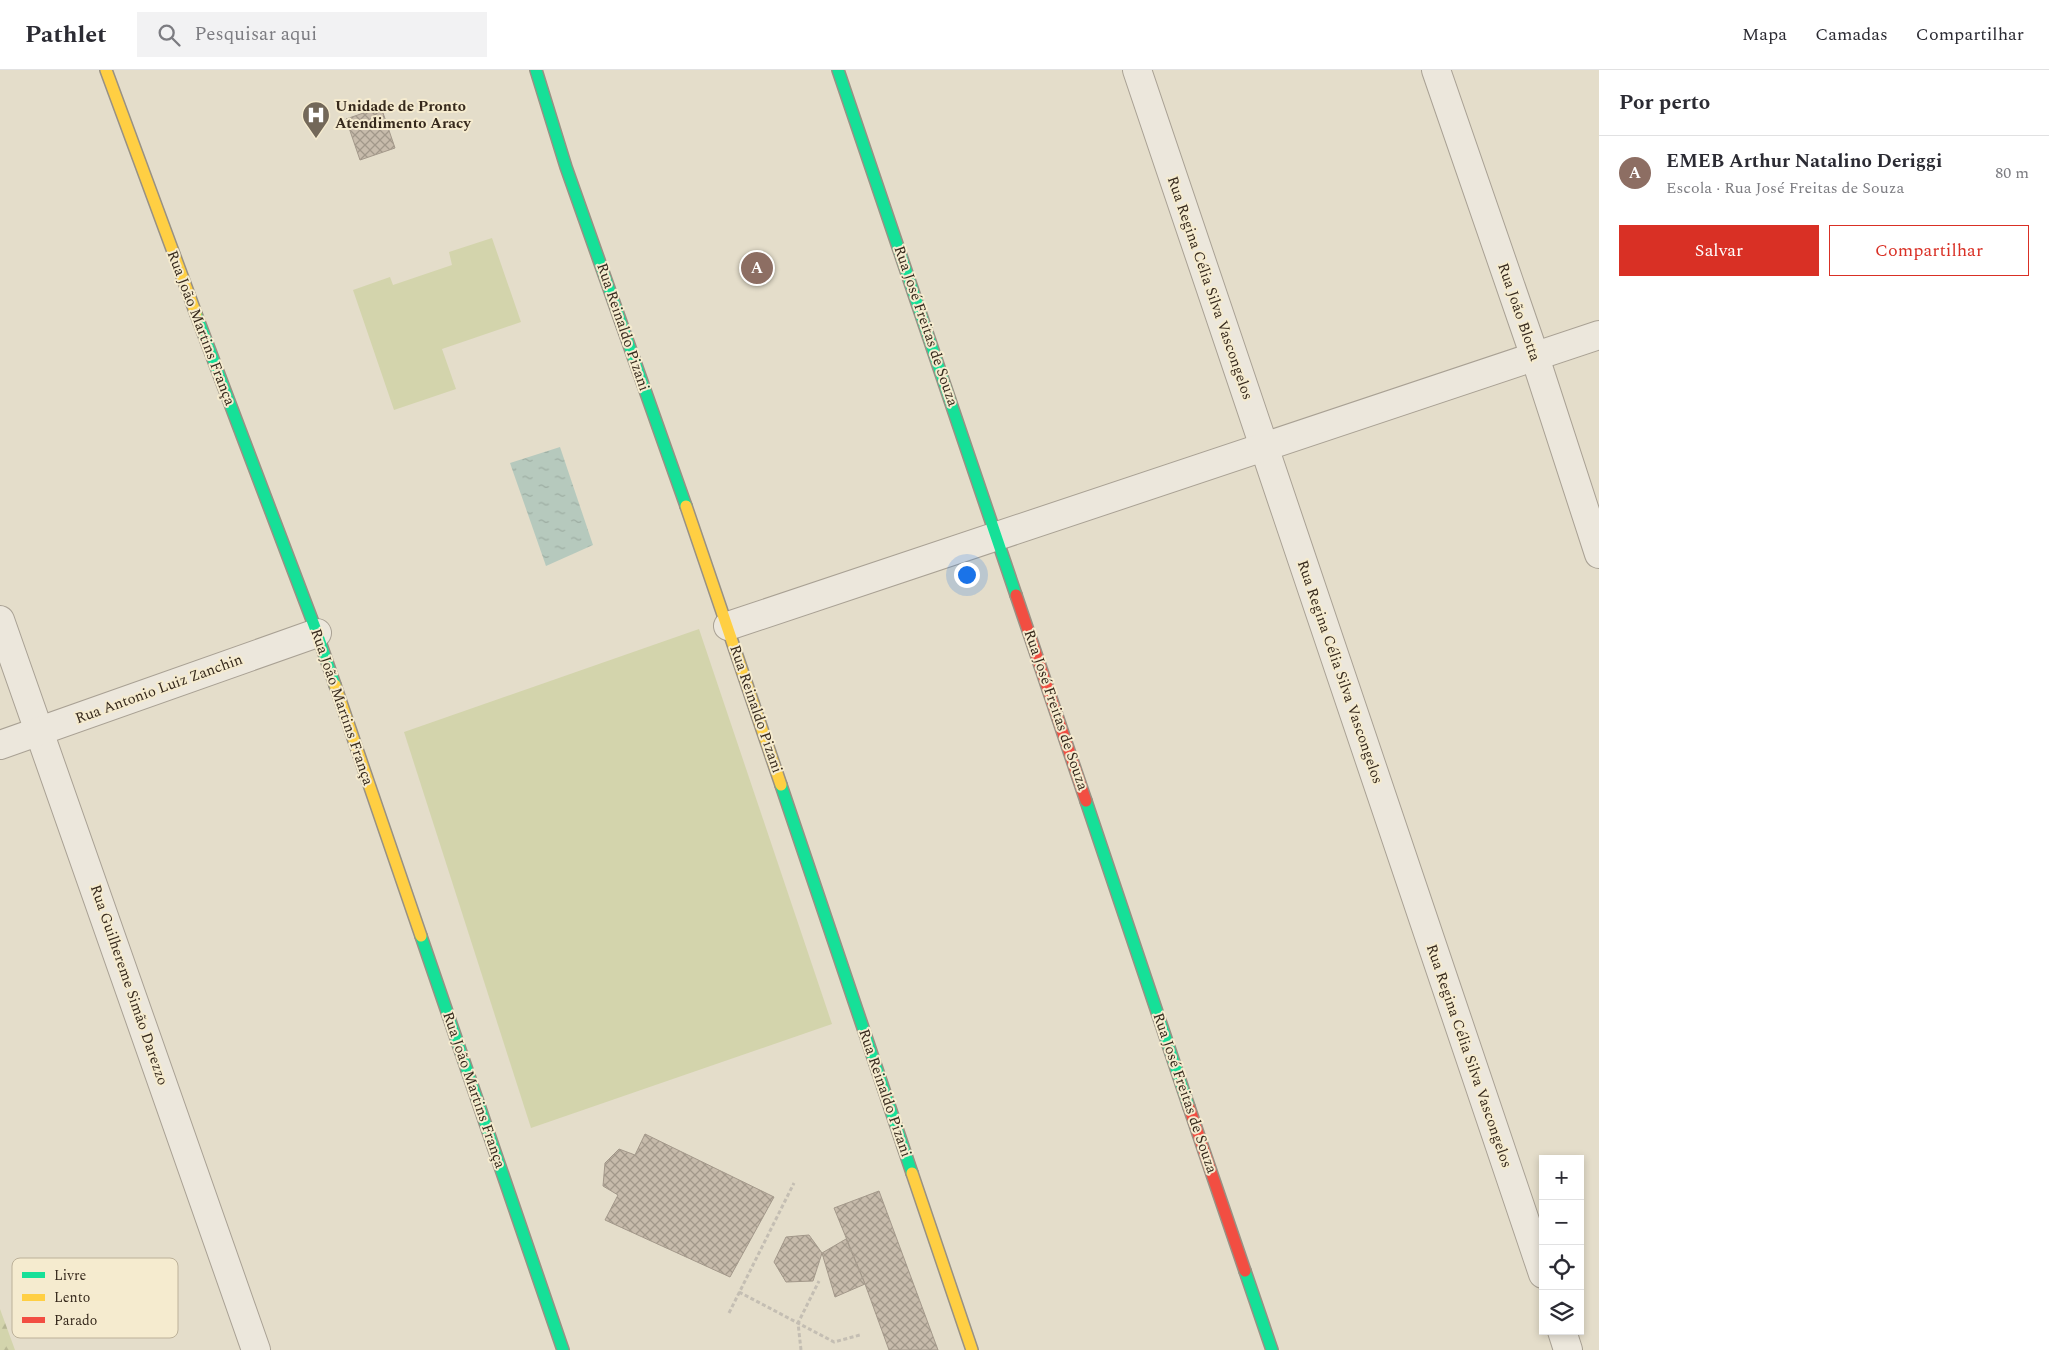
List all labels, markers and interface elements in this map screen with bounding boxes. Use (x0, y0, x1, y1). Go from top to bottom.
search box (137, 12, 487, 57)
text: Pathlet (25, 17, 107, 53)
text: Pesquisar aqui (195, 20, 317, 49)
icon: search (155, 21, 183, 49)
text: Mapa (1742, 21, 1787, 48)
text: Camadas (1815, 21, 1888, 48)
text: Compartilhar (1916, 21, 2024, 48)
text: Por perto (1619, 87, 1710, 119)
place label: Unidade de Pronto Atendimento Aracy (335, 95, 471, 135)
hospital icon: Unidade de Pronto Atendimento Aracy (301, 100, 331, 139)
text: EMEB Arthur Natalino Deriggi (1666, 147, 1942, 176)
text: A (1629, 161, 1641, 185)
text: 80 m (1995, 161, 2029, 185)
street label: Rua Regina Célia Silva Vascongelos (1161, 173, 1259, 403)
text: Escola · Rua José Freitas de Souza (1666, 176, 1904, 200)
button: Salvar (1619, 225, 1819, 276)
button: Compartilhar (1829, 225, 2029, 276)
street label: Rua José Freitas de Souza (888, 242, 965, 410)
street label: Rua João Martins França (161, 247, 241, 409)
pin: A (741, 249, 773, 287)
street label: Rua Reinaldo Pizani (590, 260, 656, 394)
street label: Rua João Blotta (1491, 260, 1547, 365)
street label: Rua Regina Célia Silva Vascongelos (1291, 557, 1389, 787)
your location (954, 562, 980, 588)
street label: Rua João Martins França (304, 626, 380, 789)
street label: Rua José Freitas de Souza (1018, 626, 1095, 794)
street label: Rua Reinaldo Pizani (723, 642, 789, 776)
street label: Rua Antonio Luiz Zanchin (72, 648, 246, 730)
street label: Rua Guilhereme Simão Darezzo (84, 882, 174, 1088)
street label: Rua Regina Célia Silva Vascongelos (1420, 941, 1518, 1171)
street label: Rua João Martins França (436, 1009, 512, 1172)
street label: Rua José Freitas de Souza (1147, 1009, 1224, 1177)
street label: Rua Reinaldo Pizani (852, 1026, 918, 1160)
map controls (1539, 1155, 1584, 1335)
button: + (1539, 1155, 1584, 1200)
button: − (1539, 1200, 1584, 1245)
button: locate (1539, 1245, 1584, 1290)
legend (12, 1258, 178, 1338)
text: Livre (54, 1265, 87, 1286)
text: Lento (54, 1287, 90, 1308)
button: layers (1539, 1290, 1584, 1335)
text: Parado (54, 1310, 97, 1331)

